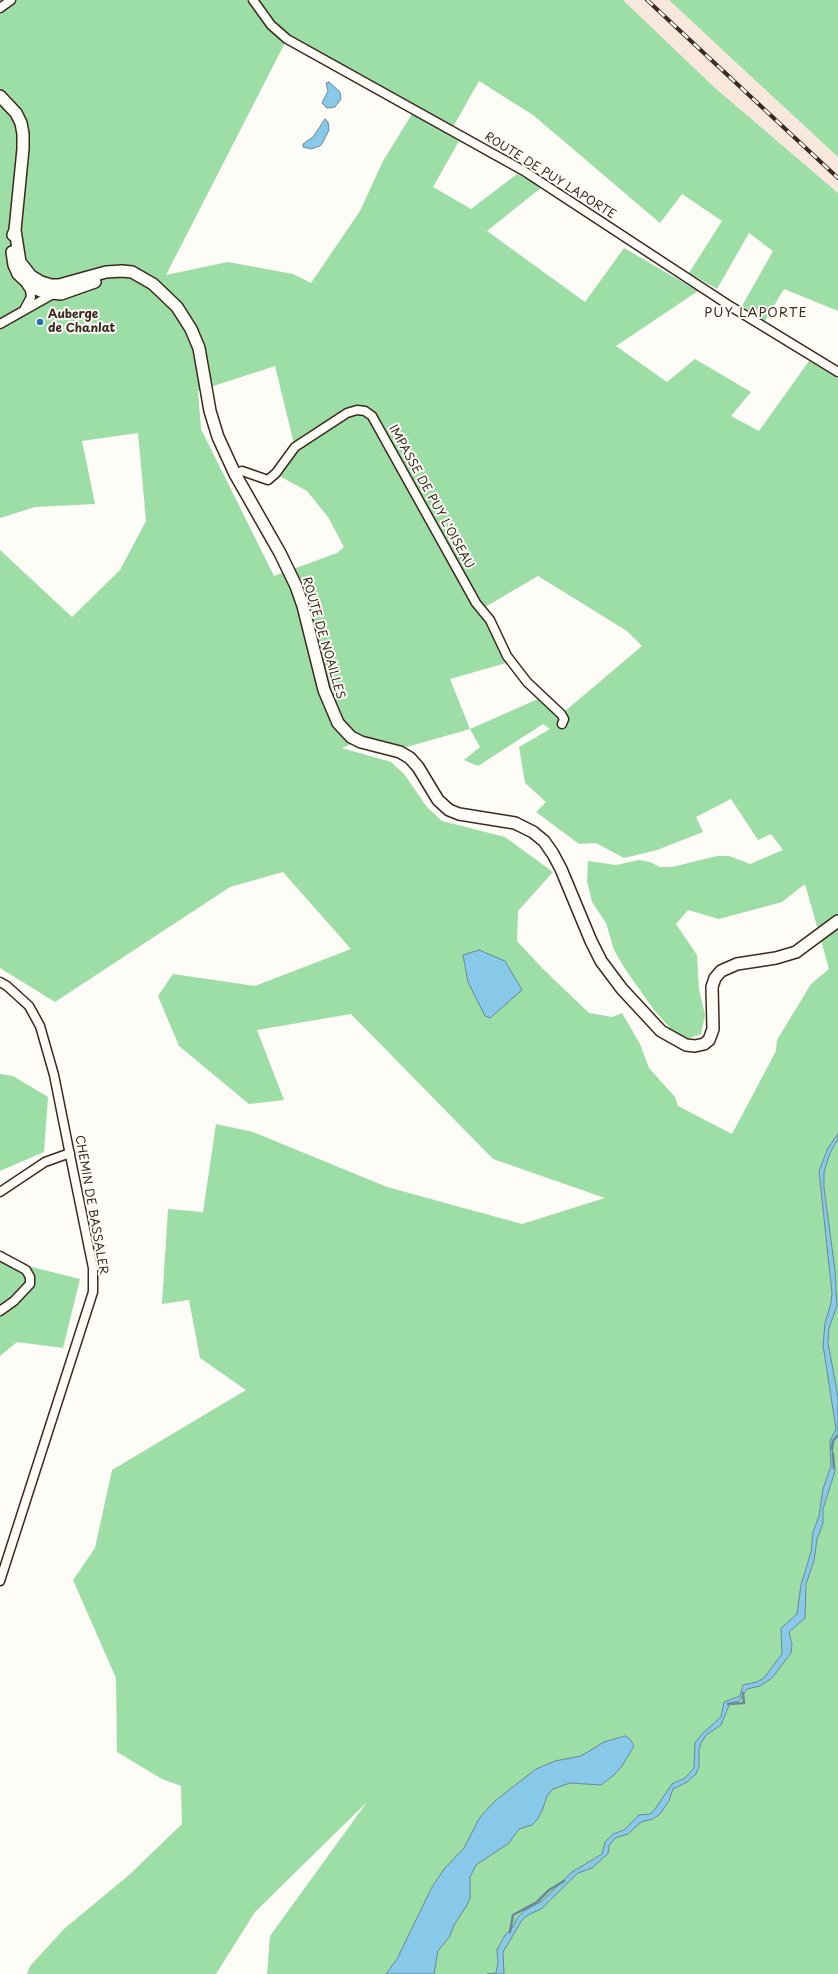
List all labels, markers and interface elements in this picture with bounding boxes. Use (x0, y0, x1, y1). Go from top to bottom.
street label: ROUTE DE PUY LAPORTE (482, 130, 618, 222)
district label: PUY LAPORTE (704, 305, 808, 321)
place label: Auberge de Chanlat (48, 308, 115, 336)
marker: Auberge de Chanlat (35, 317, 45, 327)
street label: IMPASSE DE PUY L'OISEAU (385, 423, 477, 571)
street label: ROUTE DE NOAILLES (299, 575, 347, 701)
street label: CHEMIN DE BASSALER (72, 1134, 110, 1276)

